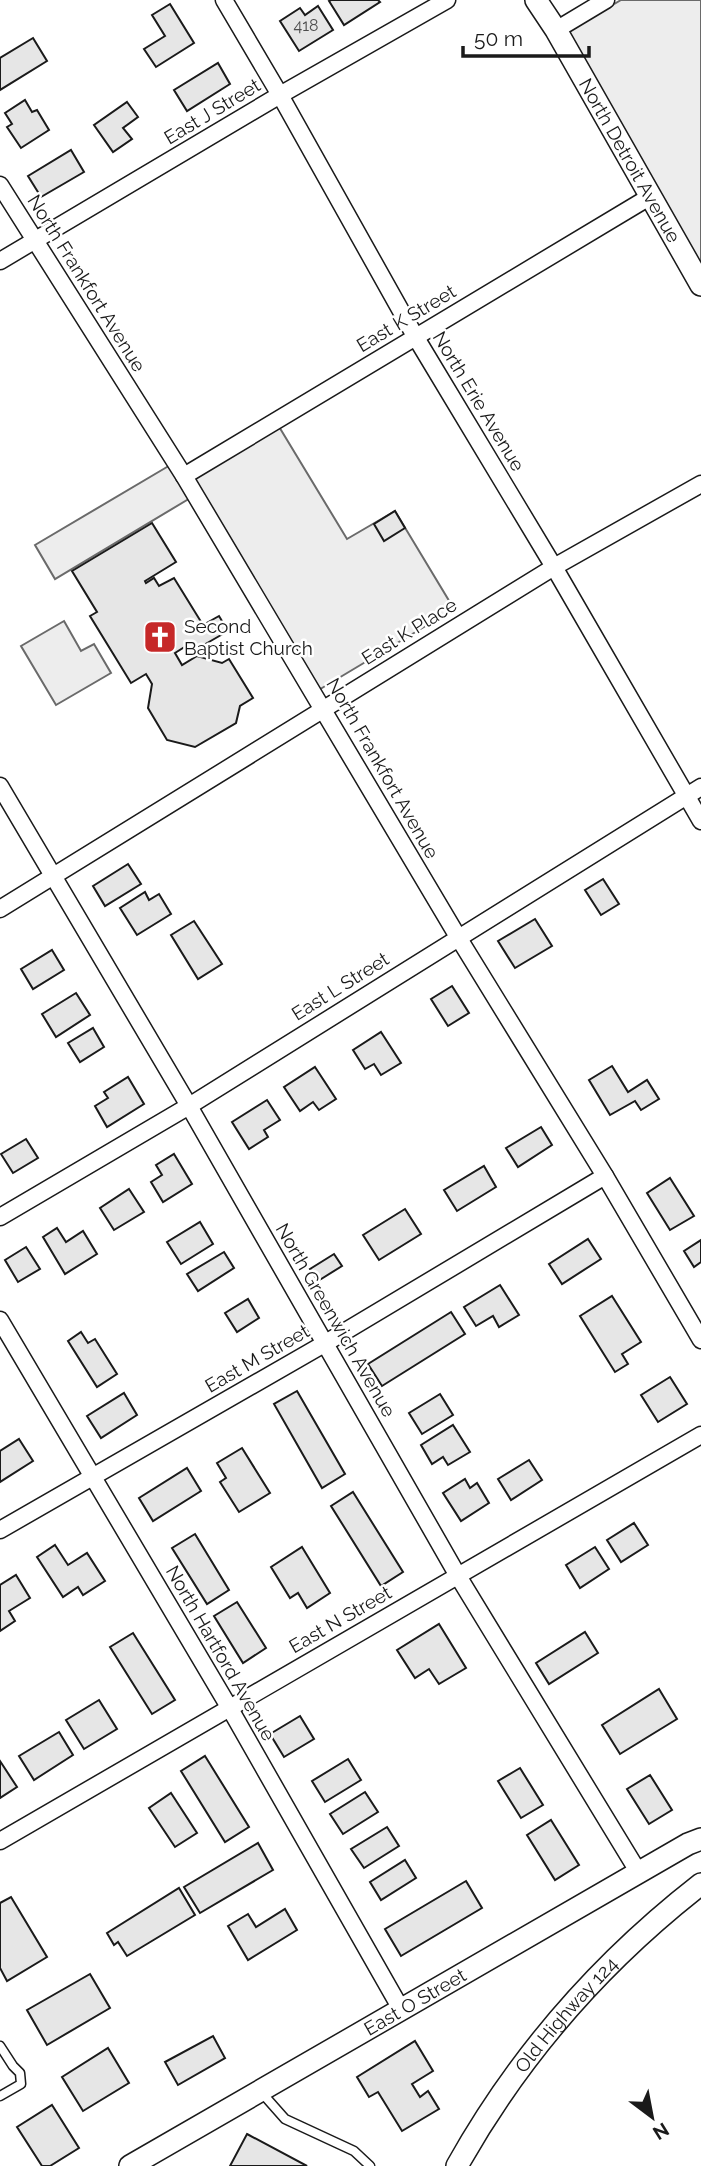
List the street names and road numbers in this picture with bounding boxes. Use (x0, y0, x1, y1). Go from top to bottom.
street label: East J Street (160, 73, 265, 148)
street label: North Detroit Avenue (575, 74, 685, 246)
street label: North Frankfort Avenue (23, 190, 151, 376)
street label: East K Street (352, 279, 460, 356)
street label: North Erie Avenue (429, 327, 529, 475)
street label: East K Place (357, 593, 461, 669)
street label: North Frankfort Avenue (322, 674, 444, 862)
street label: East L Street (287, 947, 393, 1025)
street label: North Greenwich Avenue (271, 1219, 401, 1421)
street label: East M Street (201, 1319, 313, 1397)
street label: North Hartford Avenue (162, 1562, 280, 1744)
street label: East N Street (285, 1581, 396, 1657)
street label: Old Highway 124 (510, 1953, 622, 2077)
street label: East O Street (360, 1963, 470, 2040)

